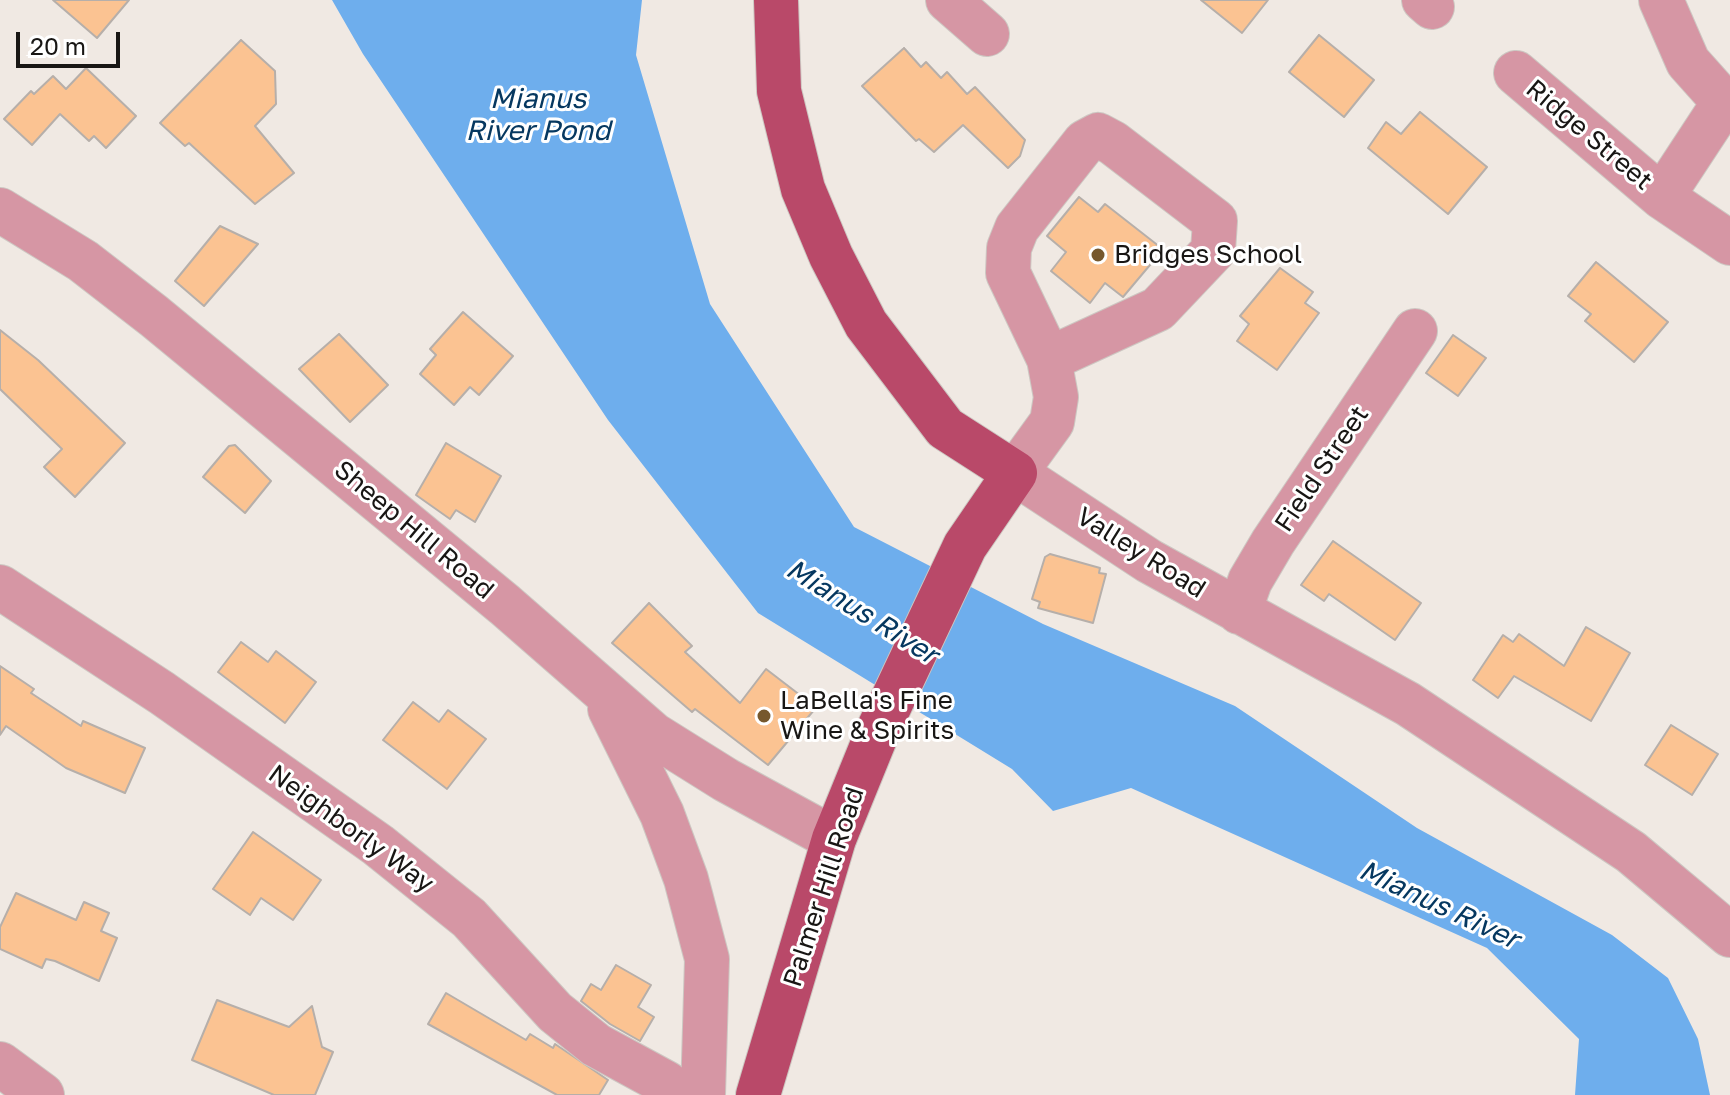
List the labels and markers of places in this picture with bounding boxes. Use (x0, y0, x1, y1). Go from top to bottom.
place label: Bridges School (1114, 239, 1302, 271)
marker: Bridges School (1089, 246, 1107, 264)
place label: LaBella's Fine Wine & Spirits (780, 685, 954, 746)
marker: LaBella's Fine Wine & Spirits (755, 707, 773, 725)

